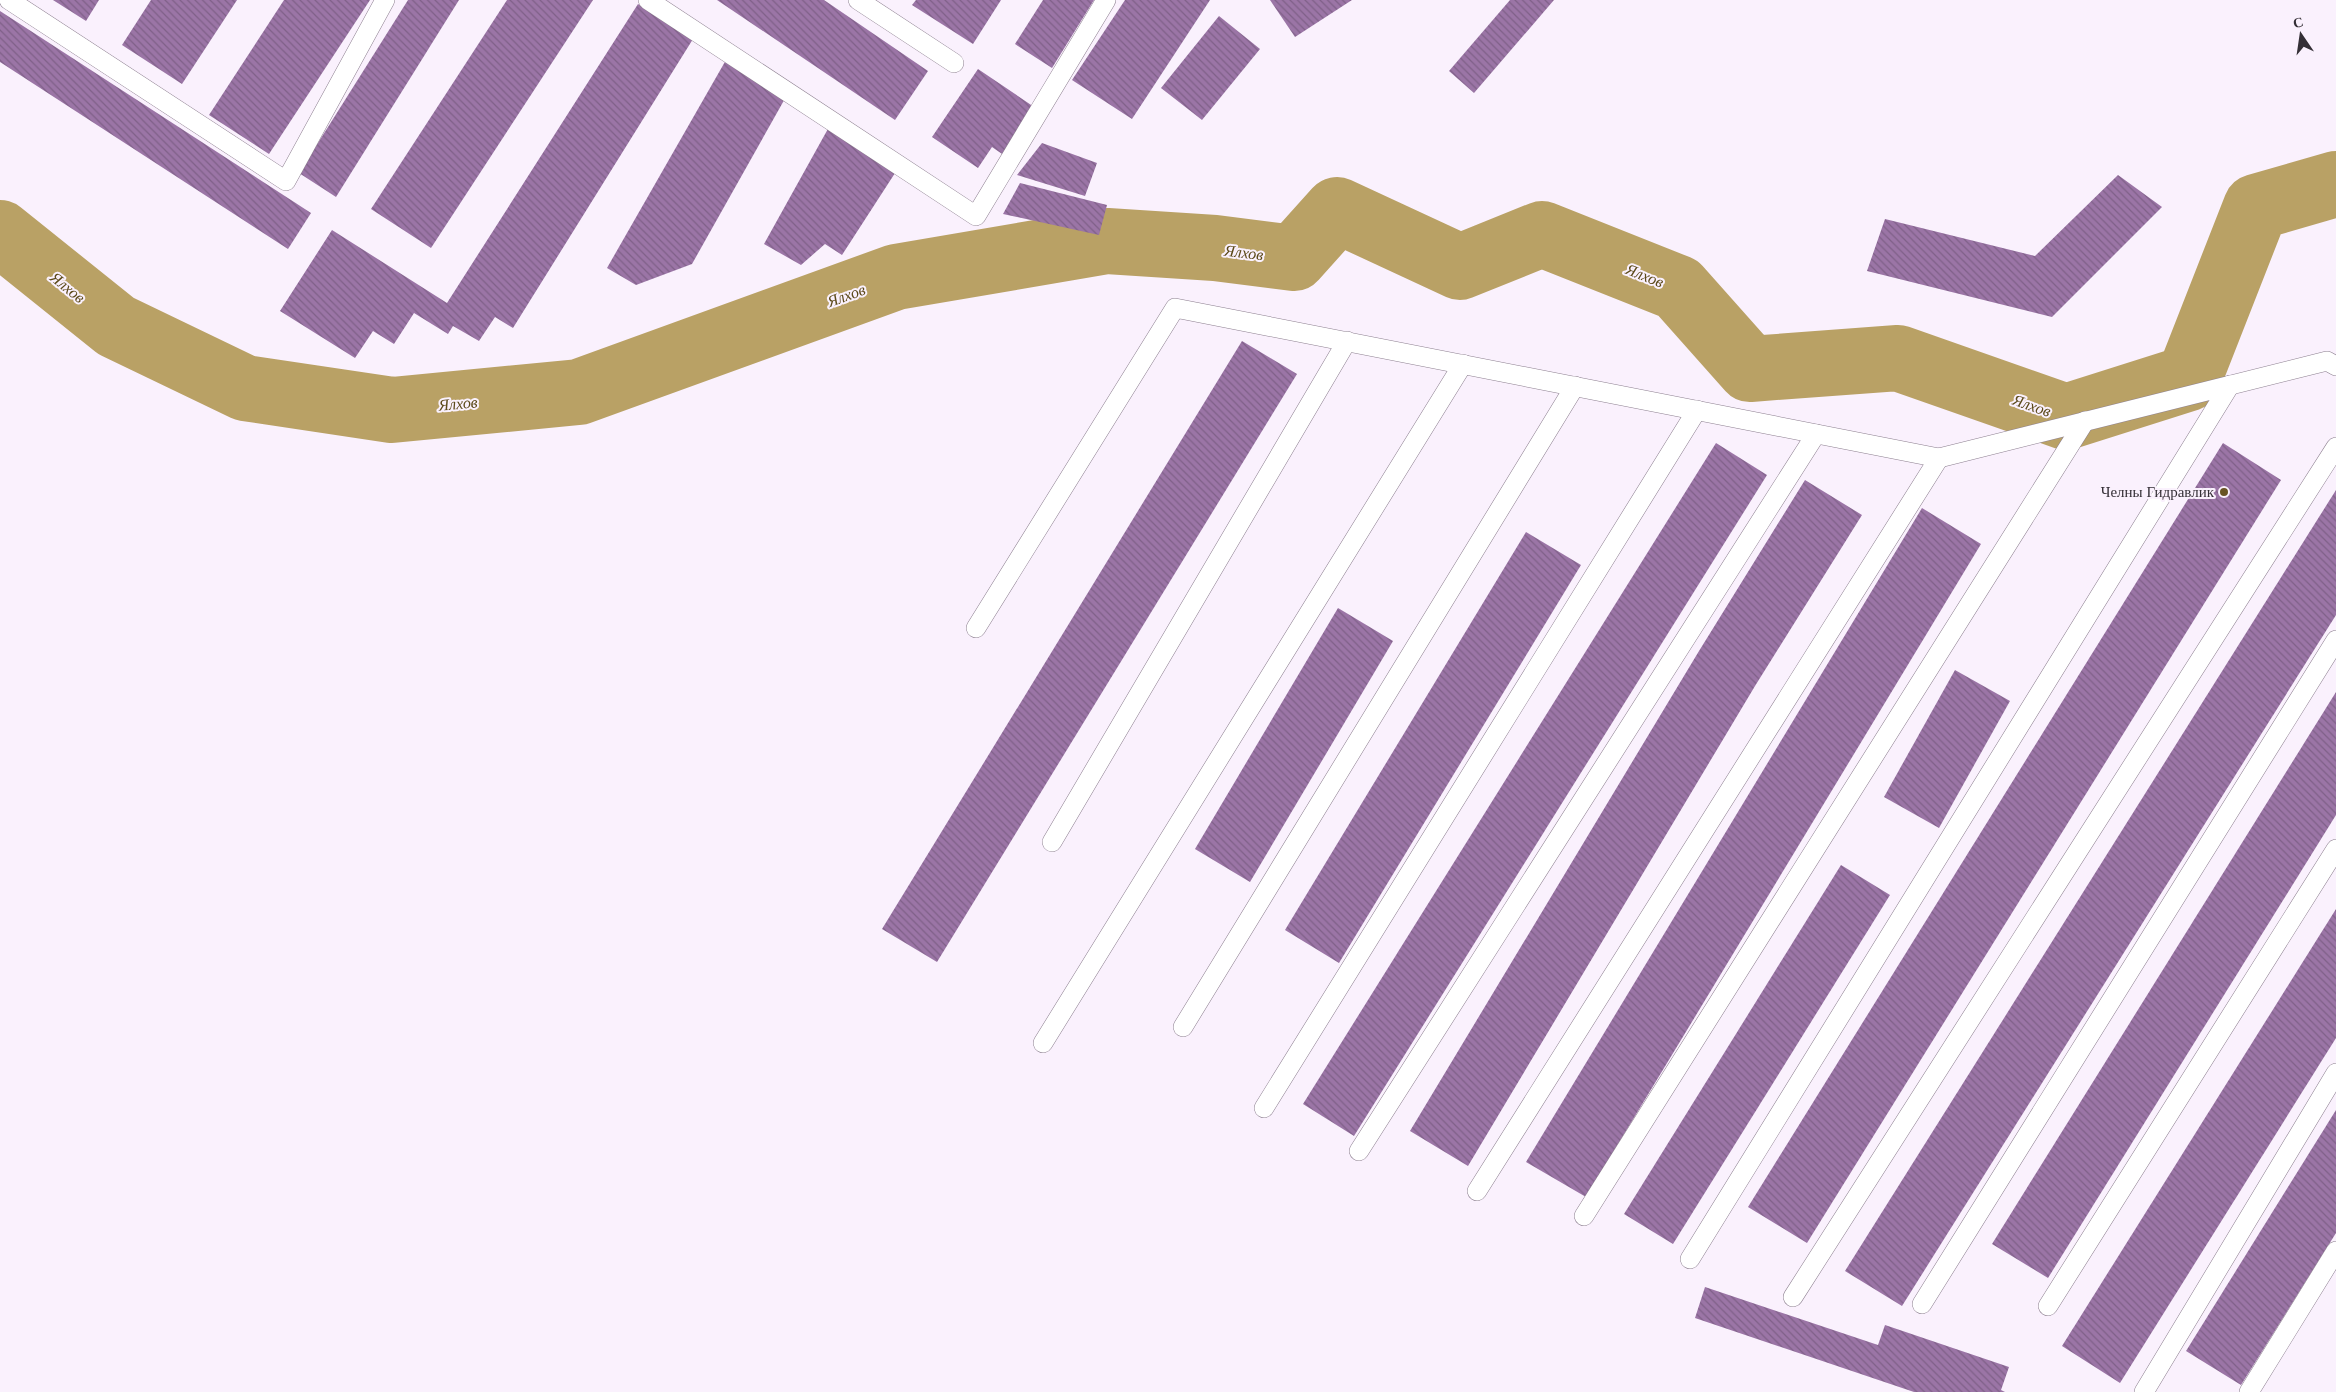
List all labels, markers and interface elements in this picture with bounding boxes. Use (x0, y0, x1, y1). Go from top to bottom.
north arrow (2276, 10, 2326, 60)
text: С (2292, 14, 2305, 31)
water label: Ялхов (1222, 242, 1264, 263)
water label: Ялхов (1623, 260, 1666, 291)
water label: Ялхов (46, 268, 88, 306)
water label: Ялхов (824, 281, 868, 310)
water label: Ялхов (2010, 391, 2053, 420)
water label: Ялхов (437, 393, 478, 414)
place label: Челны Гидравлик (2101, 484, 2215, 500)
marker: Челны Гидравлик (2218, 486, 2230, 498)

